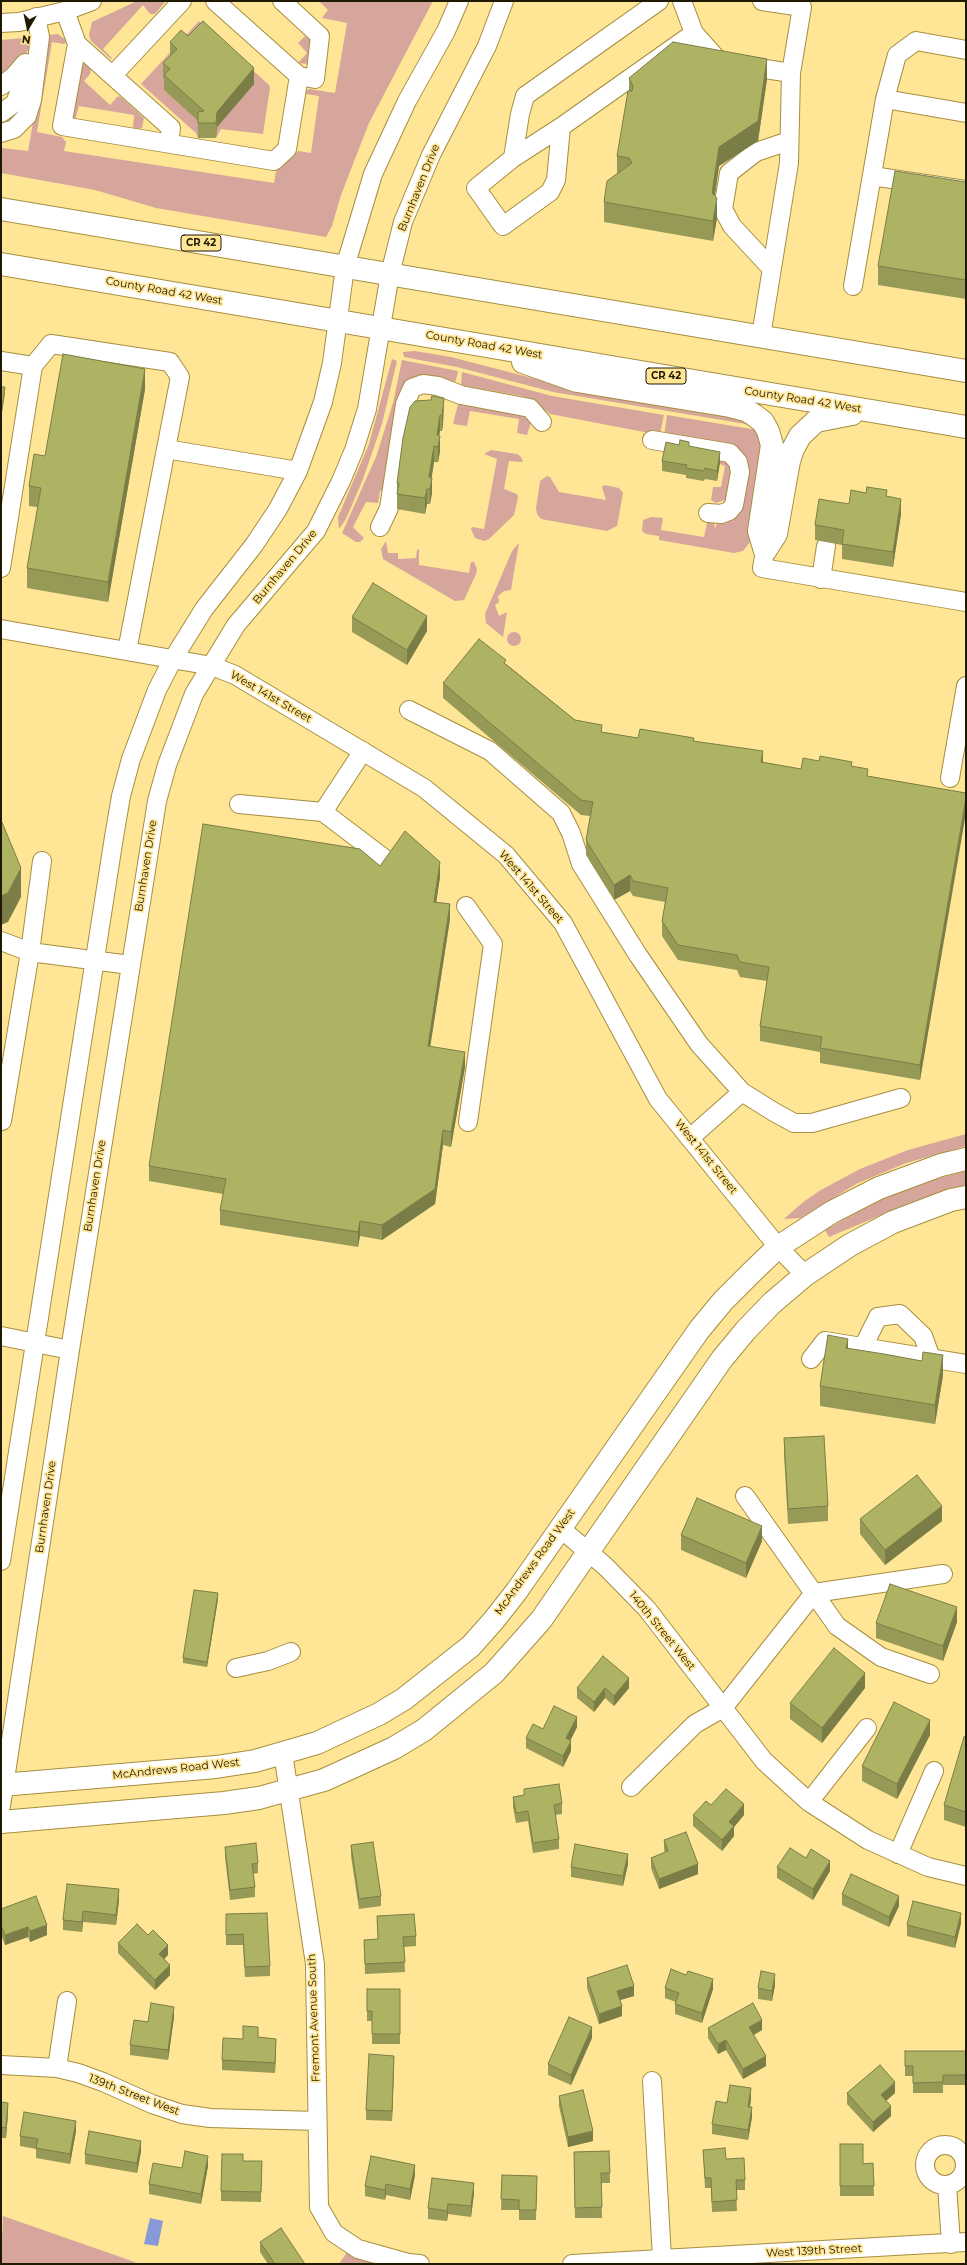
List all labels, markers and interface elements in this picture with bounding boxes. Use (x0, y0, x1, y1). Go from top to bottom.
north arrow (8, 8, 48, 48)
text: N (21, 32, 32, 47)
street label: Burnhaven Drive (395, 142, 443, 234)
road number: CR 42 (181, 235, 221, 251)
street label: County Road 42 West (105, 274, 223, 308)
street label: County Road 42 West (425, 328, 543, 362)
road number: CR 42 (646, 368, 686, 384)
street label: County Road 42 West (744, 384, 862, 416)
street label: Burnhaven Drive (250, 527, 320, 607)
street label: West 141st Street (228, 668, 314, 726)
street label: Burnhaven Drive (132, 819, 160, 913)
street label: West 141st Street (496, 848, 566, 926)
street label: West 141st Street (672, 1117, 740, 1197)
street label: Burnhaven Drive (81, 1139, 109, 1233)
street label: Burnhaven Drive (33, 1460, 59, 1554)
street label: McAndrews Road West (492, 1506, 578, 1618)
street label: 140th Street West (626, 1589, 698, 1673)
street label: McAndrews Road West (112, 1756, 240, 1782)
street label: Fremont Avenue South (305, 1954, 323, 2082)
street label: 139th Street West (87, 2072, 181, 2118)
street label: West 139th Street (766, 2242, 862, 2260)

